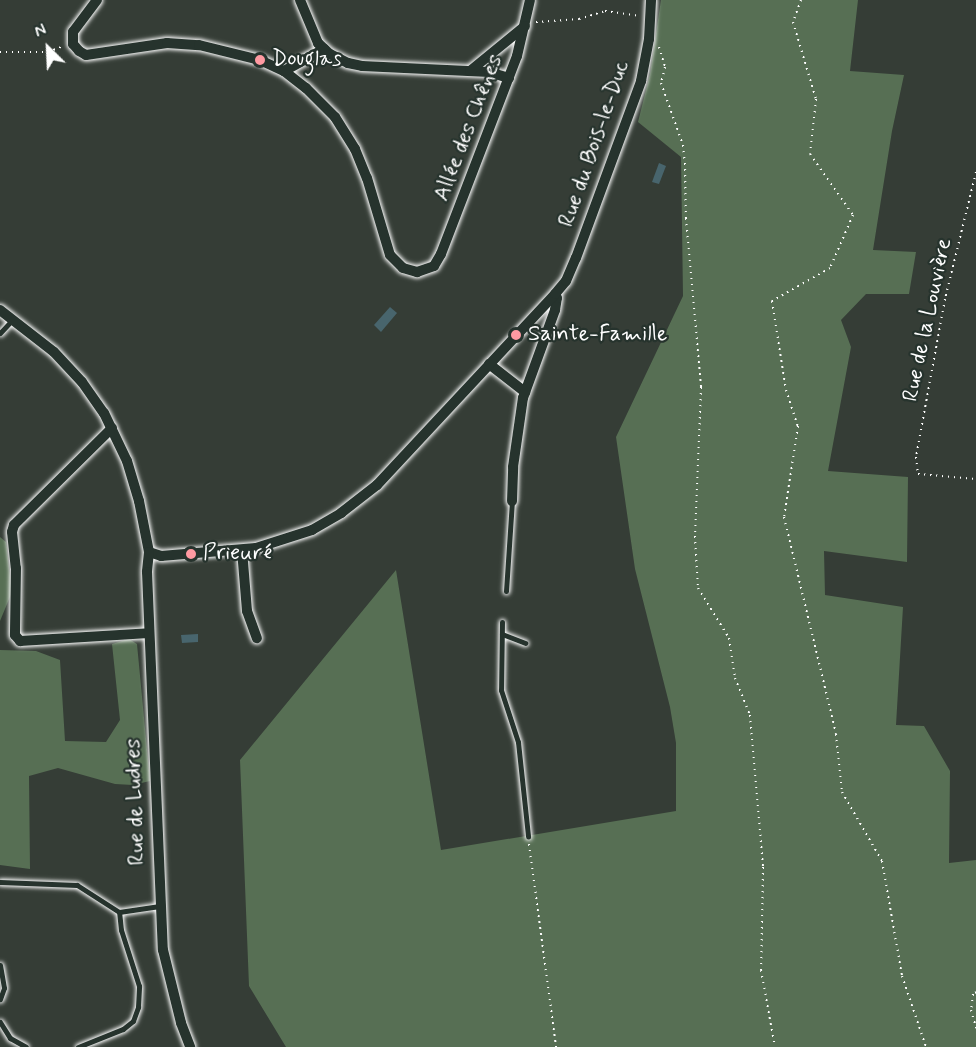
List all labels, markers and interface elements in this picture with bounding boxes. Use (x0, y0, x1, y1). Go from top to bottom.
north arrow (18, 18, 78, 78)
text: N (31, 19, 50, 43)
place label: Douglas (272, 47, 342, 73)
street label: Allée des Chênes (428, 49, 510, 207)
marker: Douglas (253, 53, 267, 67)
street label: Rue du Bois-le-Duc (554, 57, 636, 231)
street label: Rue de la Louvière (898, 237, 958, 403)
place label: Sainte-Famille (528, 322, 667, 348)
marker: Sainte-Famille (509, 328, 523, 342)
place label: Prieuré (203, 541, 272, 567)
marker: Prieuré (184, 547, 198, 561)
street label: Rue de Ludres (121, 737, 151, 867)

